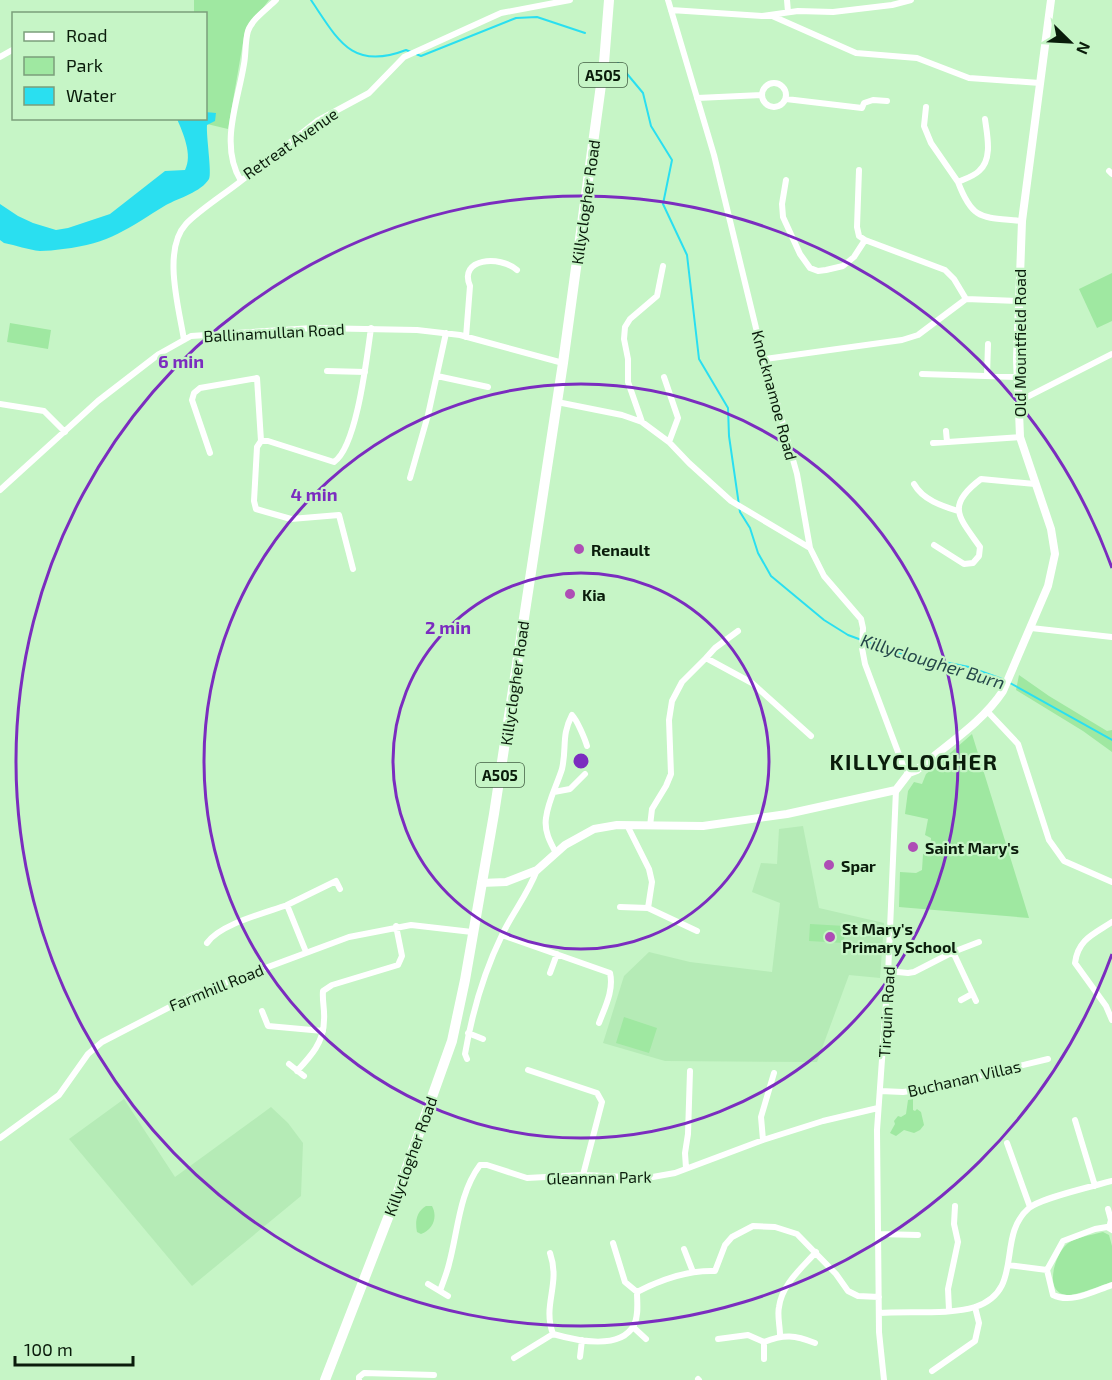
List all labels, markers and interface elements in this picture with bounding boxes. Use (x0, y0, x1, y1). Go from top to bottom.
legend (12, 12, 207, 120)
north arrow (1040, 12, 1100, 72)
text: Road (66, 24, 107, 46)
text: N (1073, 39, 1095, 57)
text: Park (66, 54, 103, 76)
road number: A505 (579, 63, 627, 87)
text: Water (66, 84, 116, 106)
street label: Retreat Avenue (239, 103, 341, 183)
street label: Killyclogher Road (567, 138, 603, 266)
street label: Old Mountfield Road (1010, 269, 1029, 417)
street label: Ballinamullan Road (203, 319, 345, 345)
street label: Knocknamoe Road (748, 328, 802, 462)
text: 6 min (158, 350, 204, 372)
text: 4 min (291, 483, 338, 505)
place label: Renault (591, 540, 651, 559)
marker: Renault (572, 542, 586, 556)
place label: Kia (582, 585, 606, 604)
marker: Kia (563, 587, 577, 601)
text: 2 min (425, 616, 471, 638)
street label: Killyclogher Road (496, 619, 532, 747)
water label: Killyclougher Burn (858, 629, 1008, 693)
district label: KILLYCLOGHER (830, 748, 998, 774)
centre of rings (571, 751, 591, 771)
road number: A505 (476, 763, 524, 787)
place label: Saint Mary's (925, 838, 1019, 858)
marker: Saint Mary's (906, 840, 920, 854)
place label: Spar (841, 856, 876, 875)
marker: Spar (822, 858, 836, 872)
place label: St Mary's Primary School (842, 919, 957, 957)
marker: St Mary's Primary School (823, 930, 837, 944)
street label: Farmhill Road (166, 959, 266, 1015)
street label: Tirquin Road (874, 966, 898, 1058)
street label: Buchanan Villas (906, 1056, 1022, 1100)
street label: Killyclogher Road (380, 1094, 440, 1218)
street label: Gleannan Park (546, 1167, 652, 1187)
scale bar (15, 1329, 134, 1367)
text: 100 m (24, 1338, 73, 1360)

